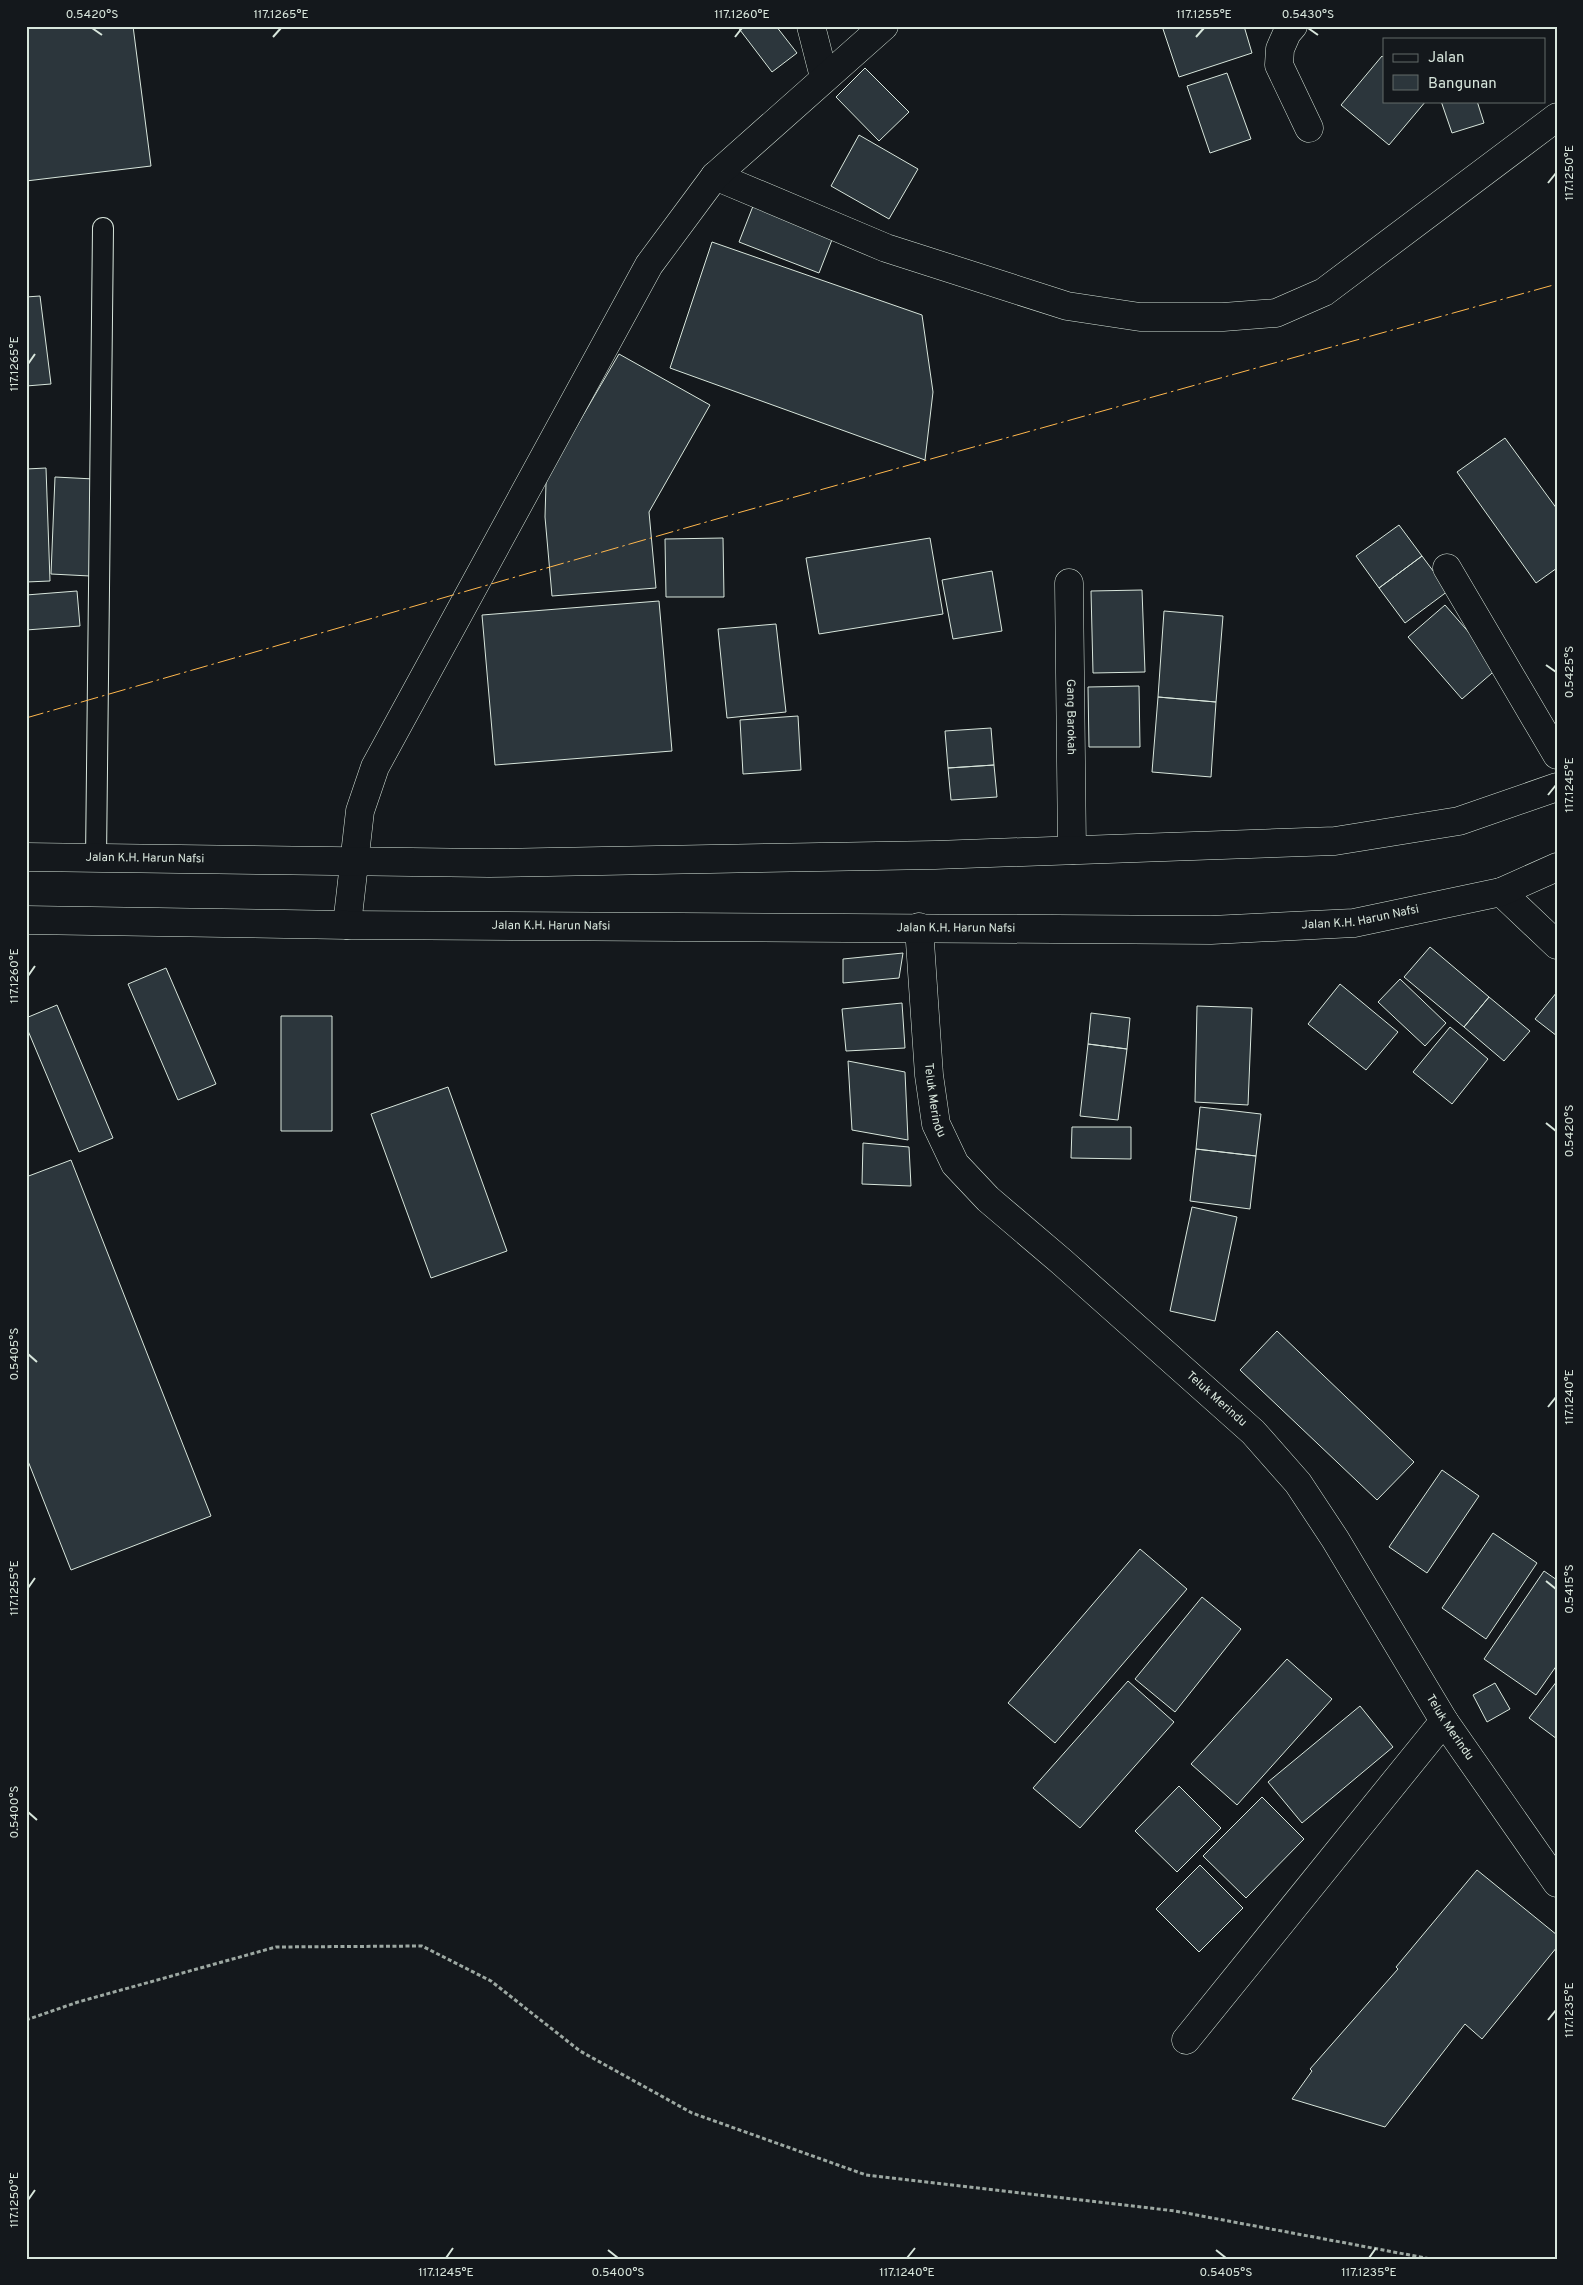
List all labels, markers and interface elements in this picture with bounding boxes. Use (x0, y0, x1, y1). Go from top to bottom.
text: 0.5420°S (66, 7, 118, 23)
text: 117.1265°E (253, 7, 309, 23)
text: 117.1260°E (714, 7, 770, 23)
text: 117.1255°E (1176, 7, 1232, 23)
text: 0.5430°S (1282, 7, 1334, 23)
legend (1383, 38, 1546, 102)
text: Jalan (1428, 49, 1465, 68)
text: Bangunan (1428, 75, 1497, 94)
text: 117.1250°E (1562, 145, 1578, 201)
text: 117.1265°E (7, 336, 23, 392)
text: 0.5425°S (1562, 646, 1578, 698)
street label: Gang Barokah (1062, 679, 1079, 755)
text: 117.1245°E (1562, 757, 1578, 813)
street label: Jalan K.H. Harun Nafsi (85, 850, 205, 867)
street label: Jalan K.H. Harun Nafsi (1301, 902, 1420, 934)
street label: Jalan K.H. Harun Nafsi (491, 918, 610, 935)
street label: Jalan K.H. Harun Nafsi (896, 920, 1015, 937)
text: 117.1260°E (7, 948, 23, 1004)
street label: Teluk Merindu (920, 1062, 949, 1140)
text: 0.5420°S (1562, 1105, 1578, 1157)
text: 0.5405°S (7, 1328, 23, 1380)
street label: Teluk Merindu (1183, 1368, 1250, 1431)
text: 117.1240°E (1562, 1369, 1578, 1425)
text: 117.1255°E (7, 1560, 23, 1616)
text: 0.5415°S (1562, 1564, 1578, 1614)
street label: Teluk Merindu (1422, 1692, 1477, 1764)
text: 0.5400°S (7, 1786, 23, 1838)
text: 117.1235°E (1562, 1982, 1578, 2038)
text: 117.1250°E (7, 2172, 23, 2228)
text: 117.1245°E (418, 2265, 474, 2281)
text: 0.5400°S (592, 2265, 644, 2281)
text: 117.1240°E (879, 2265, 935, 2281)
text: 0.5405°S (1200, 2265, 1252, 2281)
text: 117.1235°E (1341, 2265, 1397, 2281)

